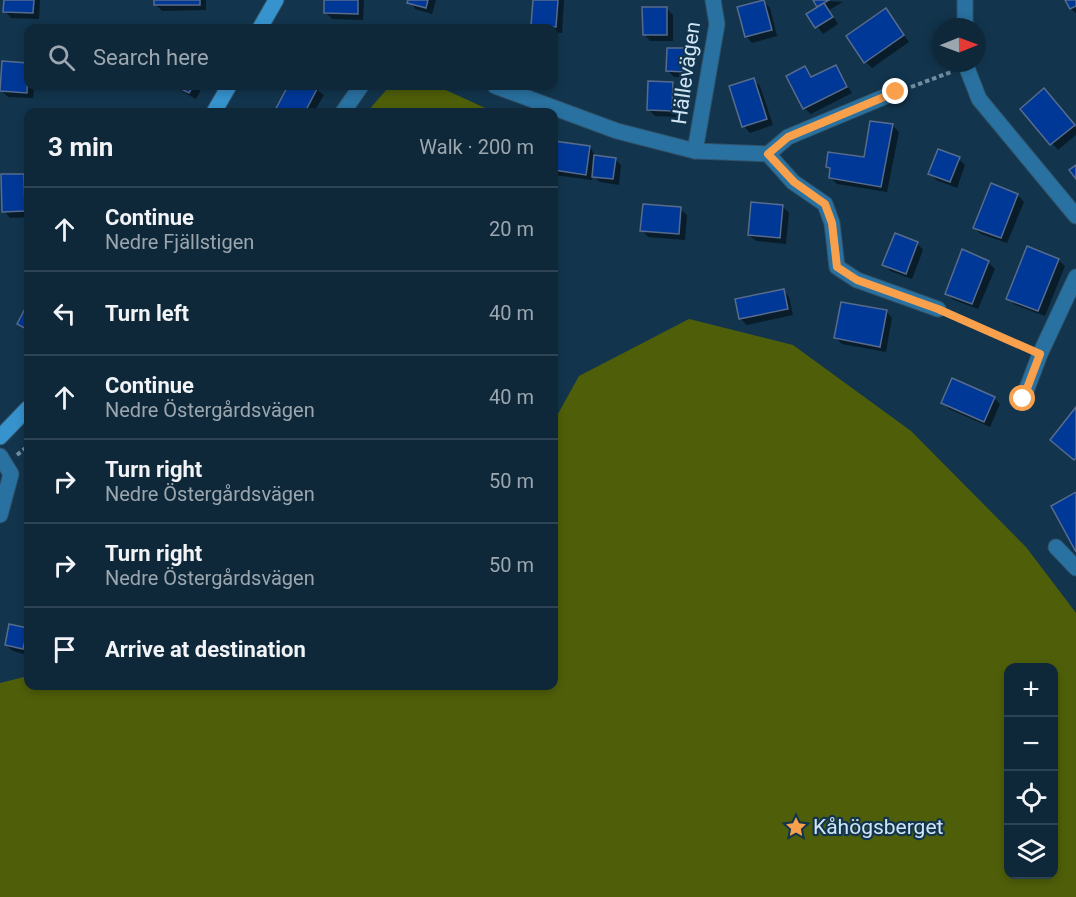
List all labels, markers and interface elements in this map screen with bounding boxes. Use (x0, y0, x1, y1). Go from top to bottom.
north arrow (932, 18, 986, 72)
street label: Hällevägen (667, 20, 705, 126)
search box (24, 24, 558, 90)
icon: search (45, 41, 78, 74)
text: Search here (93, 45, 209, 70)
route end (882, 78, 908, 104)
text: 3 min (48, 132, 113, 162)
text: Walk · 200 m (419, 135, 534, 159)
text: Continue (105, 205, 194, 230)
icon: ahead (48, 213, 81, 246)
text: 20 m (489, 217, 534, 241)
text: Nedre Fjällstigen (105, 230, 254, 254)
icon: left (48, 297, 81, 330)
text: Turn left (105, 301, 189, 326)
text: 40 m (489, 301, 534, 325)
text: Continue (105, 373, 194, 398)
icon: ahead (48, 381, 81, 414)
text: 40 m (489, 385, 534, 409)
route start (1009, 385, 1035, 411)
text: Nedre Östergårdsvägen (105, 398, 315, 422)
text: Turn right (105, 457, 202, 482)
icon: right (48, 465, 81, 498)
text: 50 m (489, 469, 534, 493)
text: Nedre Östergårdsvägen (105, 482, 315, 506)
text: Turn right (105, 541, 202, 566)
icon: right (48, 549, 81, 582)
text: 50 m (489, 553, 534, 577)
text: Nedre Östergårdsvägen (105, 566, 315, 590)
icon: arrive (48, 633, 81, 666)
text: Arrive at destination (105, 637, 306, 662)
map controls (1004, 663, 1058, 879)
button: + (1004, 663, 1058, 717)
button: − (1004, 717, 1058, 771)
button: locate (1004, 771, 1058, 825)
place icon: Kåhögsberget (784, 815, 808, 839)
place label: Kåhögsberget (813, 815, 944, 839)
button: layers (1004, 825, 1058, 879)

